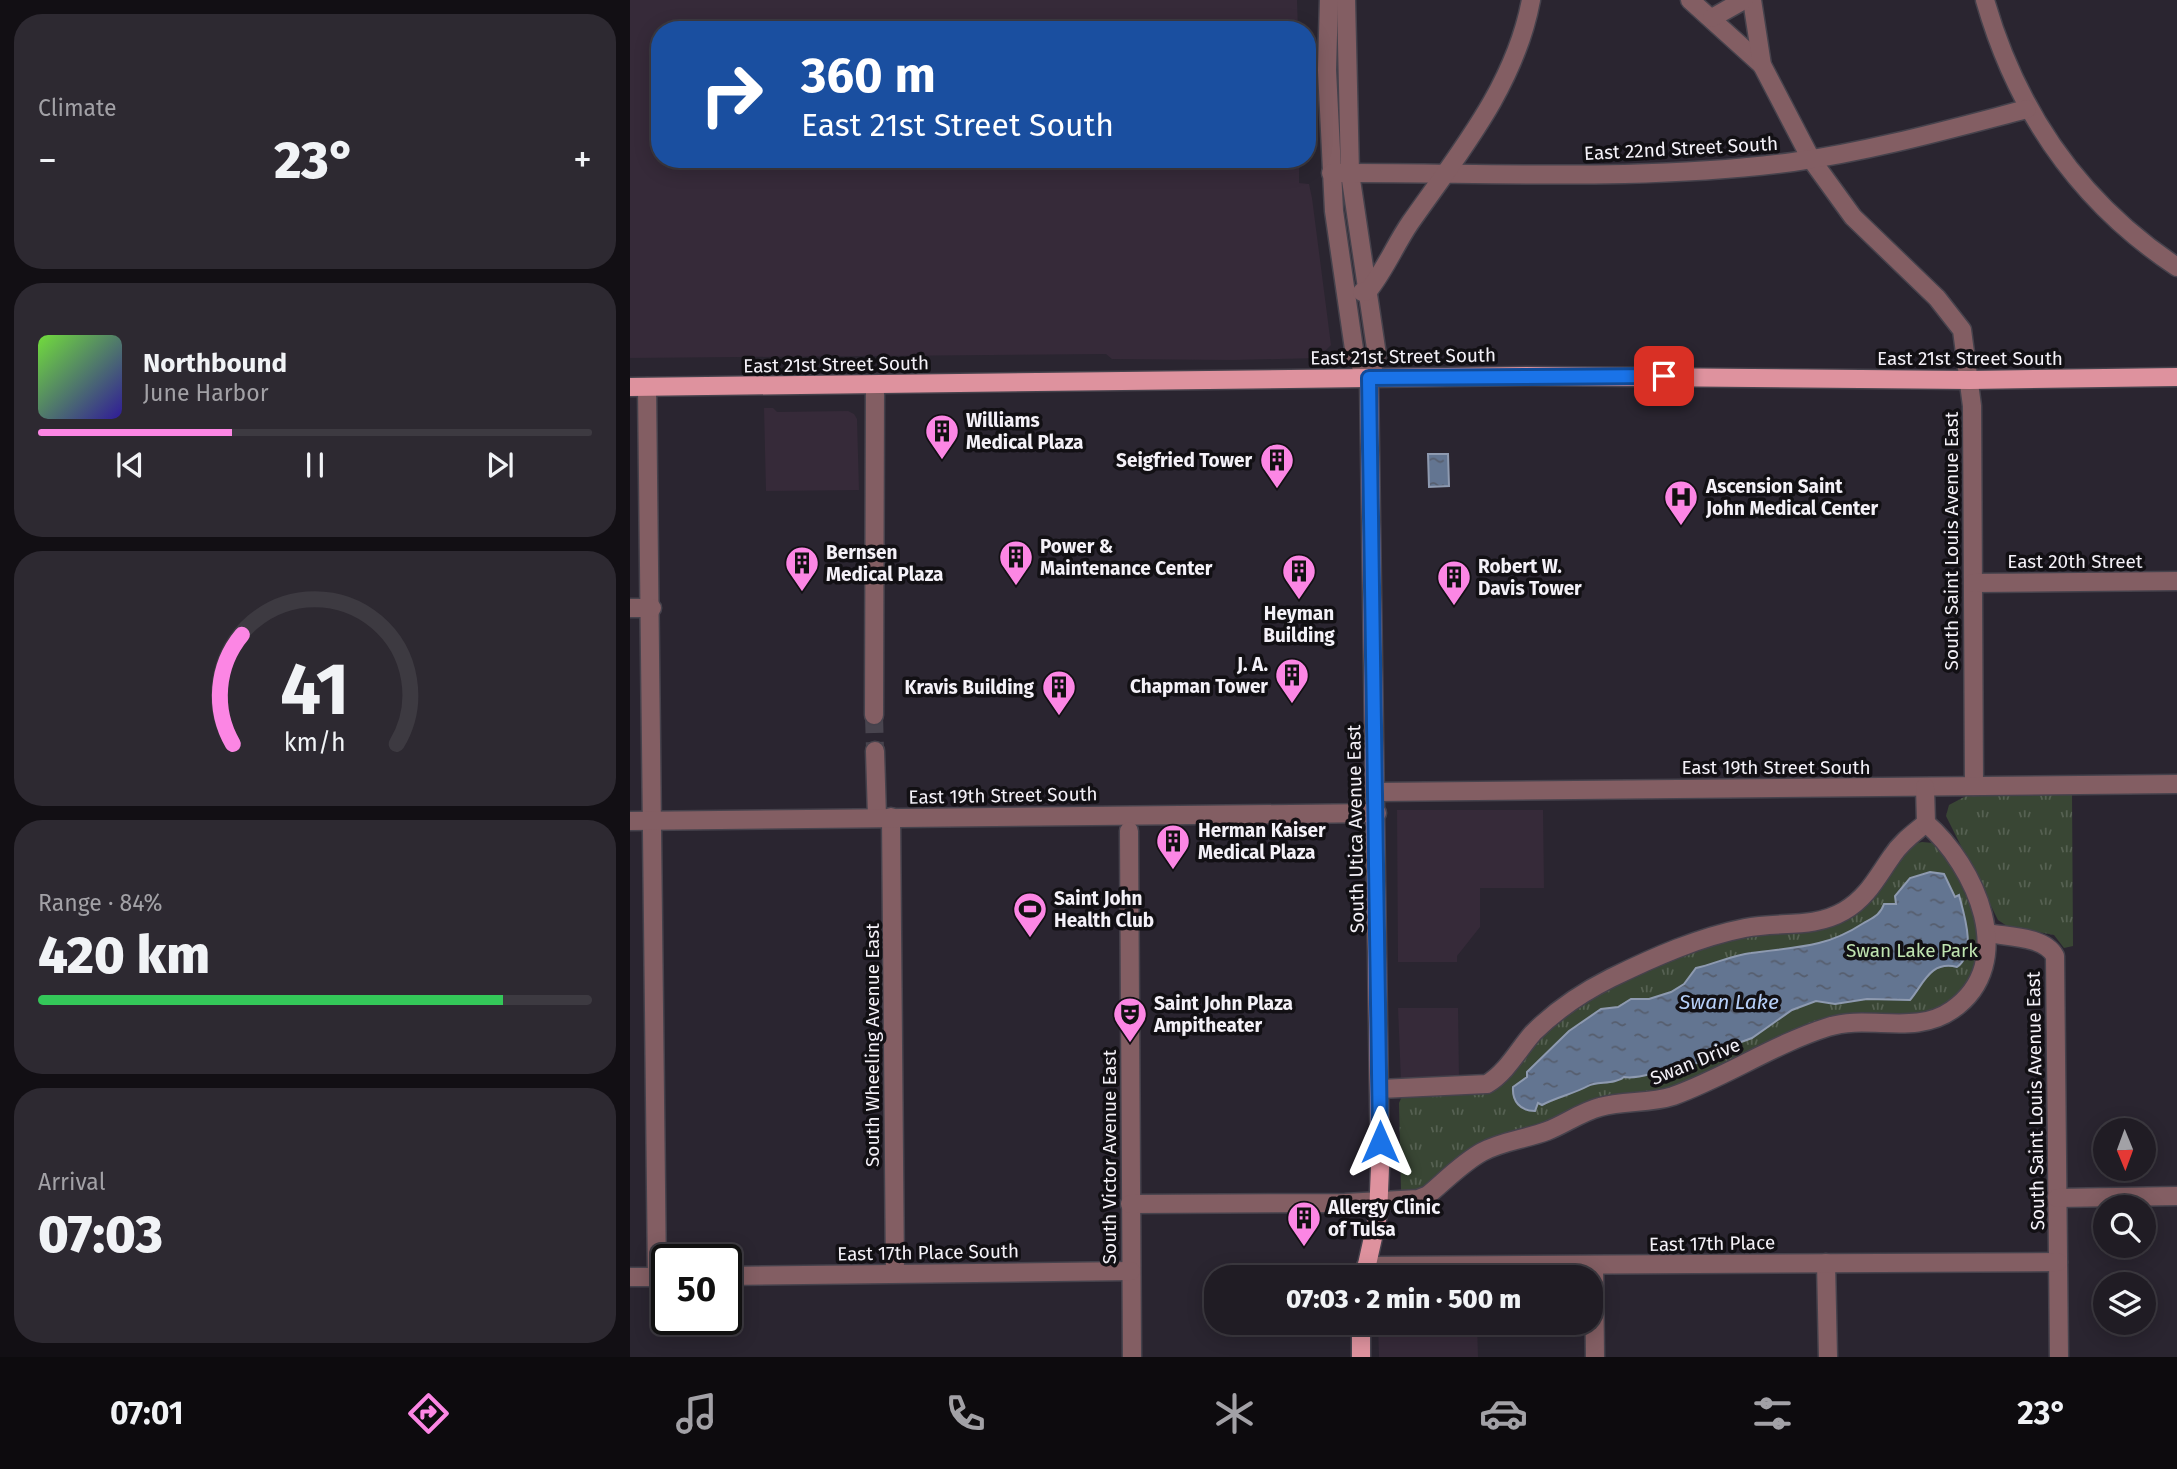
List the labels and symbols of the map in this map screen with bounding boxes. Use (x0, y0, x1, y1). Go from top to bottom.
street label: East 22nd Street South (1583, 132, 1779, 165)
street label: East 21st Street South (1310, 343, 1496, 370)
pin (1634, 346, 1694, 406)
street label: East 21st Street South (1877, 347, 2063, 370)
street label: East 21st Street South (743, 351, 929, 378)
place label: Williams Medical Plaza (966, 409, 1083, 454)
street label: South Saint Louis Avenue East (1940, 411, 1963, 670)
building icon: Williams Medical Plaza (923, 412, 961, 461)
building icon: Seigfried Tower (1258, 441, 1296, 490)
place label: Seigfried Tower (1116, 449, 1252, 472)
place label: Ascension Saint John Medical Center (1705, 475, 1878, 520)
hospital icon: Ascension Saint John Medical Center (1662, 478, 1700, 527)
place label: Power & Maintenance Center (1040, 535, 1213, 580)
building icon: Power & Maintenance Center (997, 538, 1035, 587)
place label: Bernsen Medical Plaza (826, 541, 943, 586)
building icon: Bernsen Medical Plaza (783, 544, 821, 593)
street label: East 20th Street (2007, 550, 2143, 573)
building icon: Heyman Building (1280, 552, 1318, 601)
place label: Robert W. Davis Tower (1478, 555, 1582, 600)
building icon: Robert W. Davis Tower (1435, 558, 1473, 607)
place label: Heyman Building (1263, 602, 1335, 647)
place label: J. A. Chapman Tower (1130, 653, 1268, 698)
building icon: J. A. Chapman Tower (1273, 656, 1311, 705)
building icon: Kravis Building (1040, 668, 1078, 717)
place label: Kravis Building (904, 676, 1035, 699)
street label: South Utica Avenue East (1342, 724, 1369, 933)
street label: East 19th Street South (1681, 756, 1871, 779)
street label: East 19th Street South (908, 782, 1098, 809)
place label: Herman Kaiser Medical Plaza (1198, 819, 1326, 864)
building icon: Herman Kaiser Medical Plaza (1154, 822, 1192, 871)
place label: Saint John Health Club (1054, 887, 1154, 932)
sports icon: Saint John Health Club (1011, 890, 1049, 939)
street label: South Wheeling Avenue East (861, 923, 884, 1167)
park label: Swan Lake Park (1846, 939, 1978, 962)
street label: South Saint Louis Avenue East (2022, 971, 2049, 1231)
water label: Swan Lake (1678, 989, 1779, 1015)
place label: Saint John Plaza Ampitheater (1153, 992, 1293, 1037)
theatre icon: Saint John Plaza Ampitheater (1111, 995, 1149, 1044)
street label: Swan Drive (1647, 1033, 1743, 1090)
street label: South Victor Avenue East (1098, 1050, 1121, 1264)
position arrow (1343, 1105, 1417, 1179)
north arrow (2093, 1118, 2156, 1181)
place label: Allergy Clinic of Tulsa (1327, 1196, 1440, 1241)
building icon: Allergy Clinic of Tulsa (1285, 1199, 1323, 1248)
street label: East 17th Place (1649, 1231, 1775, 1256)
street label: East 17th Place South (837, 1239, 1019, 1266)
speed limit sign: 50 (651, 1244, 742, 1335)

